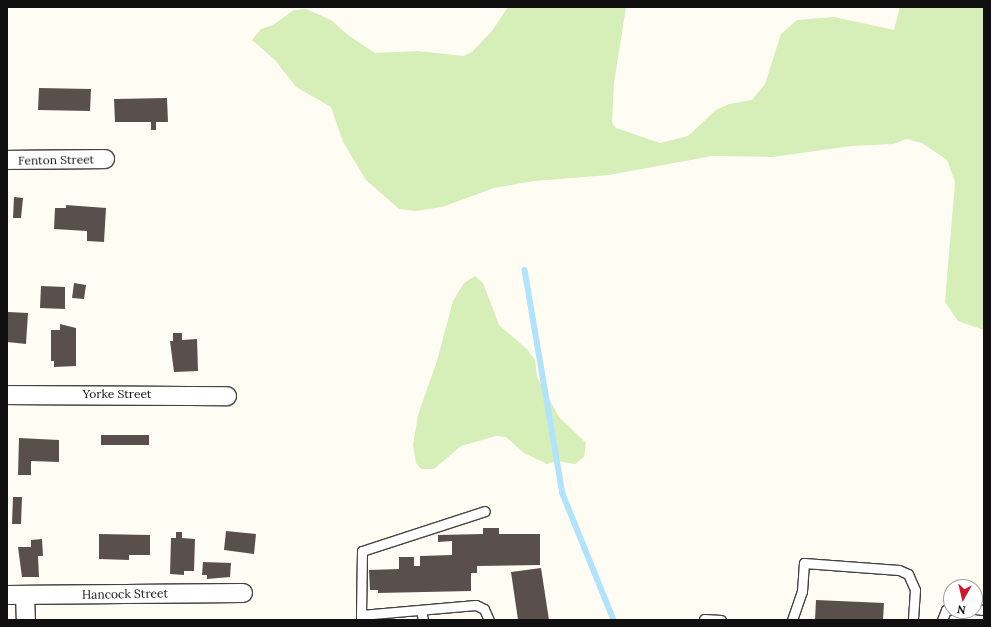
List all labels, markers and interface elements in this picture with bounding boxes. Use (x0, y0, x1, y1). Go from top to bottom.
street label: Fenton Street (18, 152, 94, 168)
street label: Yorke Street (83, 387, 151, 401)
north arrow (943, 579, 983, 619)
street label: Hancock Street (82, 586, 168, 602)
text: N (956, 602, 967, 617)

